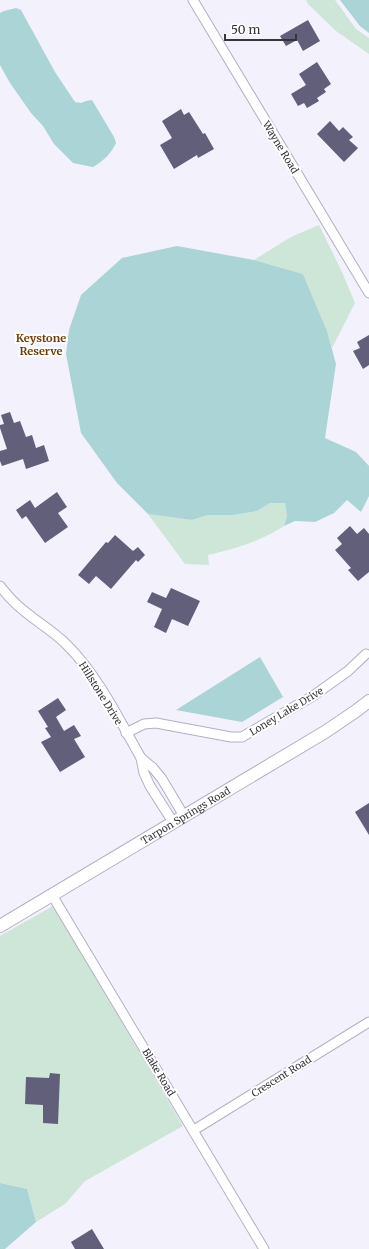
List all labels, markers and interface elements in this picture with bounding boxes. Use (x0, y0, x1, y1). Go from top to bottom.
scale bar (225, 16, 296, 42)
text: 50 m (231, 22, 260, 37)
street label: Wayne Road (259, 118, 301, 176)
district label: Keystone Reserve (16, 331, 66, 358)
street label: Hillstone Drive (76, 659, 125, 727)
street label: Loney Lake Drive (247, 684, 325, 739)
street label: Tarpon Springs Road (139, 784, 233, 847)
street label: Blake Road (139, 1046, 178, 1098)
street label: Crescent Road (249, 1053, 314, 1100)

